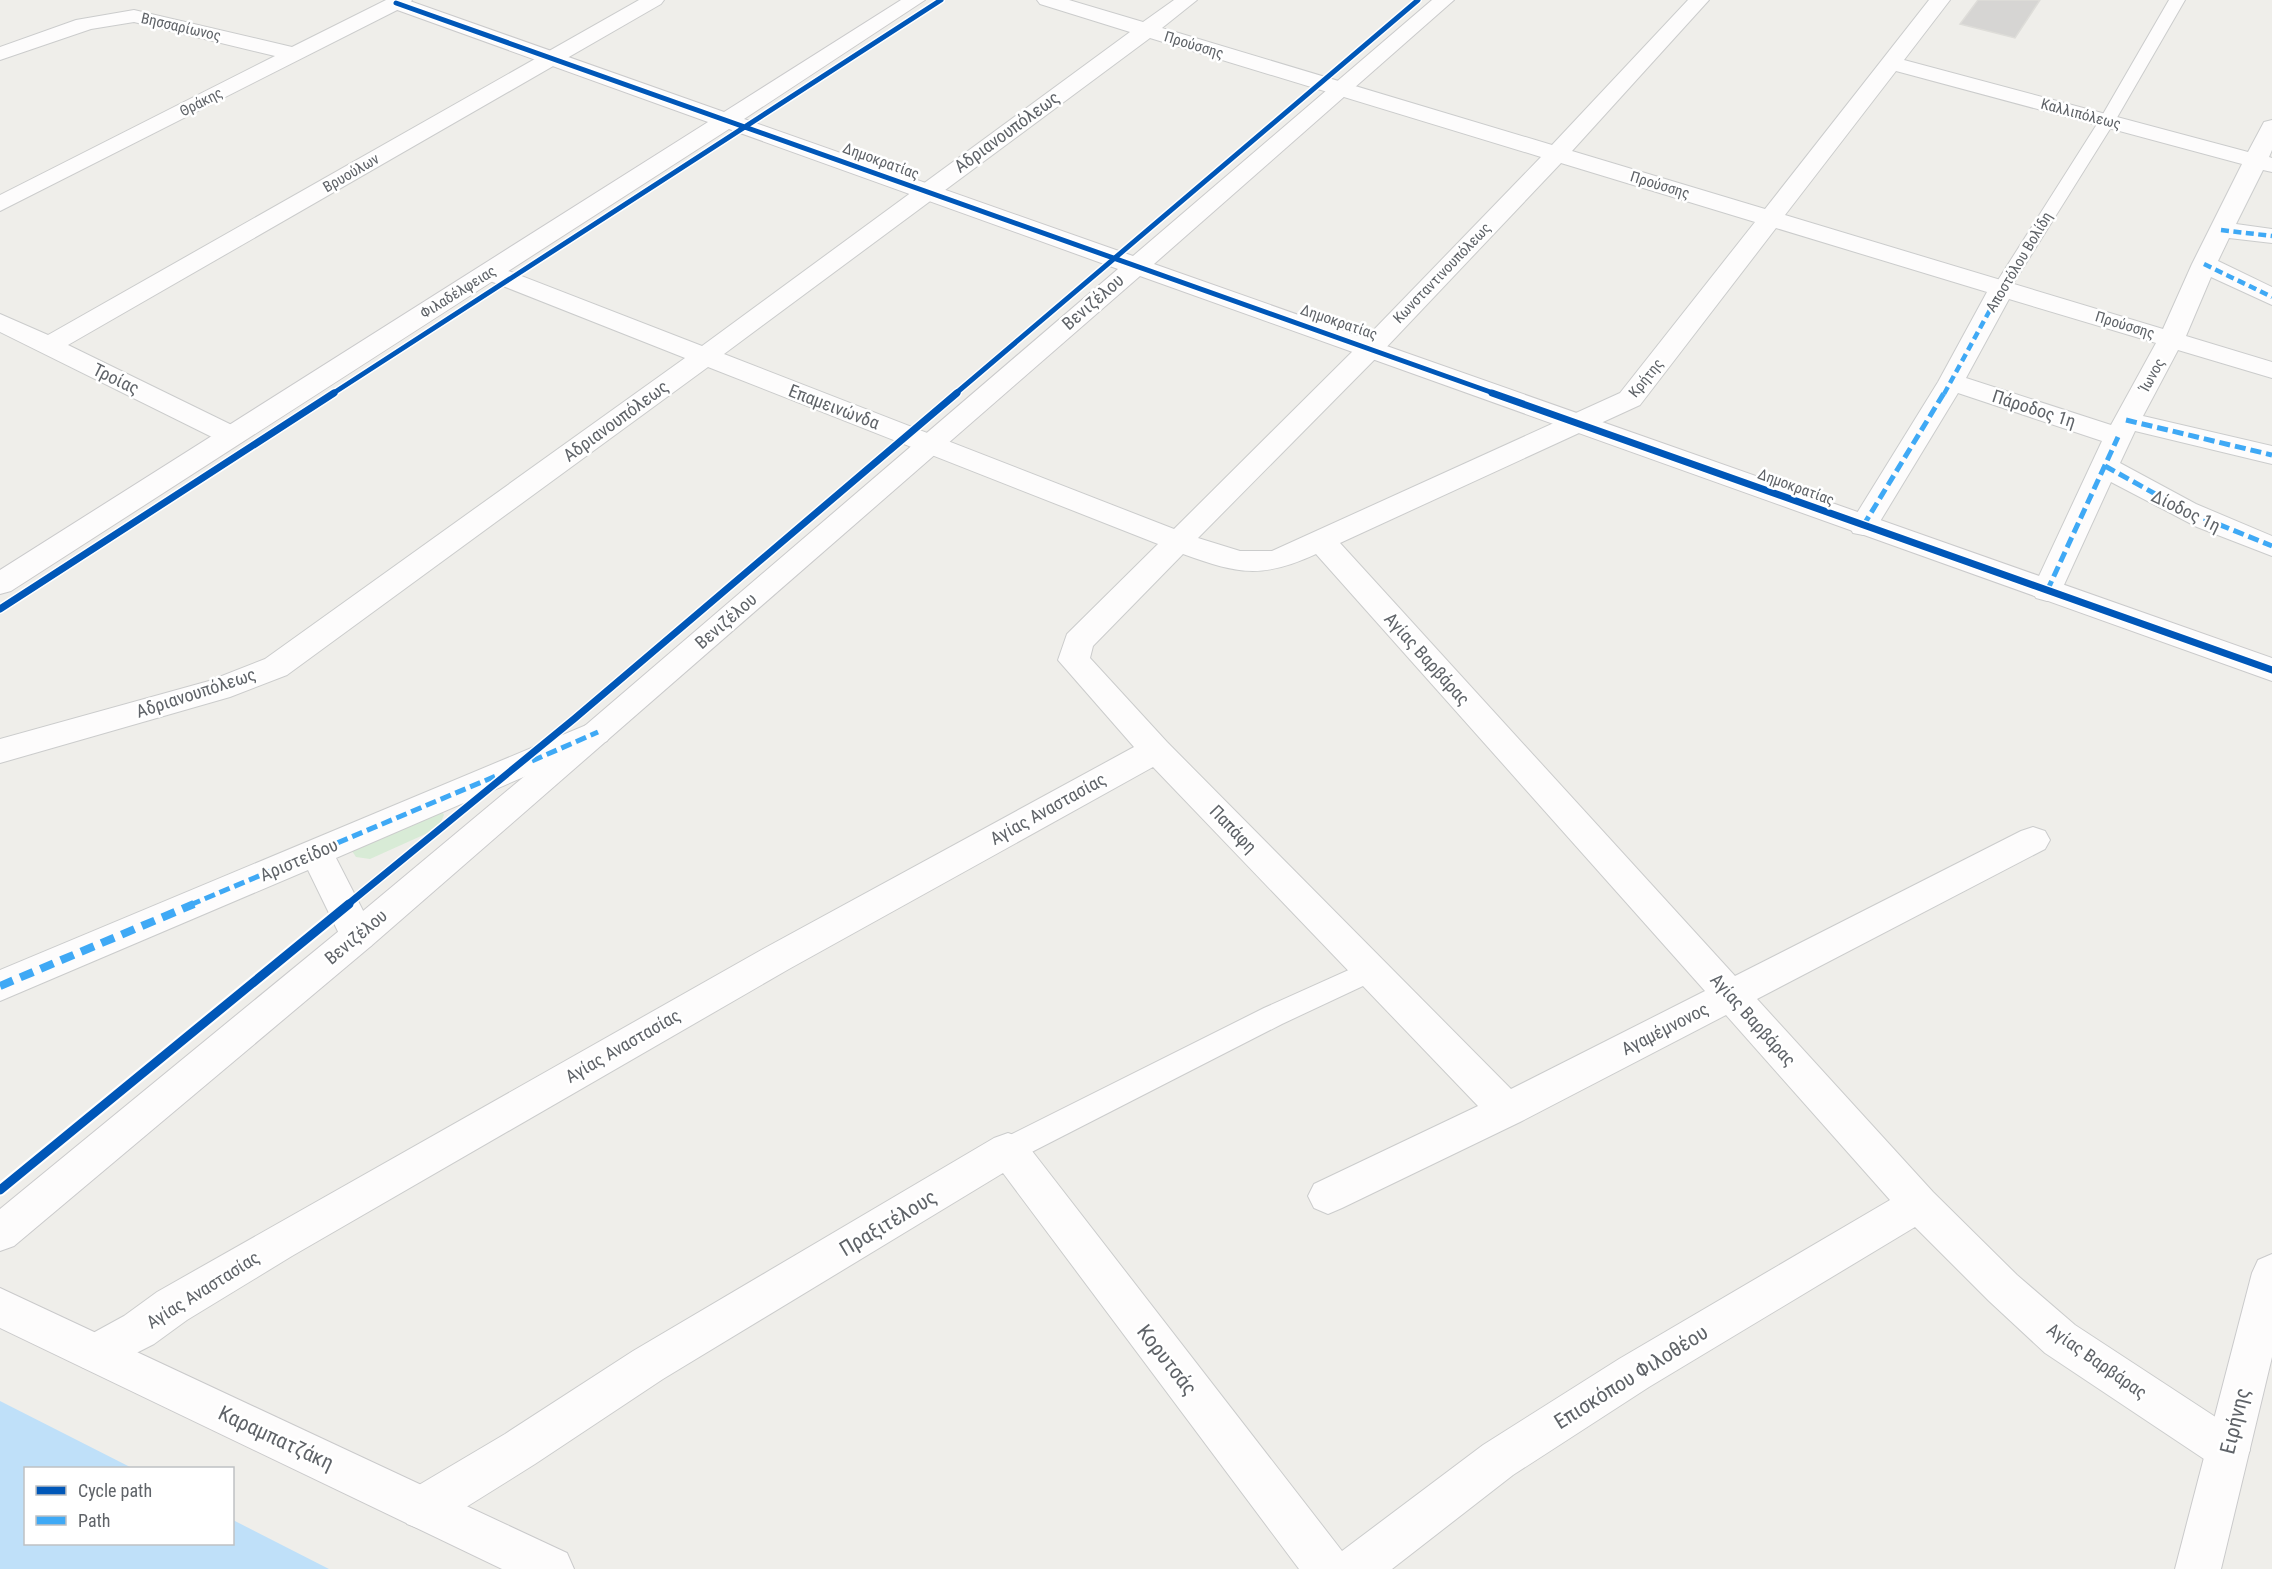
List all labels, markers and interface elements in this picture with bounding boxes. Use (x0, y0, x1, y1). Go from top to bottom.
street label: Βησσαρίωνος (139, 9, 223, 45)
street label: Προύσσης (1162, 27, 1226, 63)
street label: Θράκης (177, 84, 225, 120)
street label: Αδριανουπόλεως (950, 86, 1063, 177)
street label: Καλλιπόλεως (2039, 95, 2123, 133)
street label: Δημοκρατίας (840, 139, 922, 183)
street label: Βρυούλων (320, 149, 383, 196)
street label: Προύσσης (1628, 167, 1692, 203)
street label: Αποστόλου Βολίδη (1982, 209, 2056, 315)
street label: Κωνσταντινουπόλεως (1389, 219, 1495, 327)
street label: Φιλαδέλφειας (417, 262, 499, 322)
street label: Βενιζέλου (1058, 269, 1128, 334)
street label: Δημοκρατίας (1298, 300, 1380, 344)
street label: Προύσσης (2093, 307, 2157, 343)
street label: Κρήτης (1625, 355, 1667, 401)
street label: Ίωνος (2135, 355, 2169, 396)
street label: Τροίας (90, 358, 143, 399)
street label: Αδριανουπόλεως (559, 375, 672, 466)
street label: Επαμεινώνδα (786, 380, 883, 434)
street label: Πάροδος 1η (1990, 385, 2079, 432)
street label: Δημοκρατίας (1755, 465, 1837, 509)
street label: Δίοδος 1η (2148, 485, 2224, 536)
street label: Βενιζέλου (691, 588, 761, 653)
street label: Αγίας Βαρβάρας (1380, 608, 1474, 709)
street label: Αδριανουπόλεως (133, 663, 258, 722)
street label: Αγίας Αναστασίας (986, 768, 1109, 849)
street label: Παπάφη (1205, 800, 1261, 857)
street label: Αριστείδου (257, 834, 341, 885)
street label: Βενιζέλου (320, 905, 391, 969)
street label: Αγίας Βαρβάρας (1706, 969, 1800, 1070)
street label: Αγαμέμνονος (1618, 998, 1712, 1059)
street label: Αγίας Αναστασίας (562, 1004, 684, 1087)
street label: Πραξιτέλους (835, 1185, 941, 1261)
street label: Αγίας Αναστασίας (142, 1246, 263, 1333)
street label: Αγίας Βαρβάρας (2043, 1318, 2151, 1403)
street label: Κορυτσάς (1132, 1320, 1202, 1400)
street label: Επισκόπου Φιλοθέου (1550, 1320, 1712, 1434)
street label: Ειρήνης (2215, 1386, 2255, 1456)
street label: Καραμπατζάκη (215, 1401, 337, 1475)
legend (24, 1467, 234, 1545)
text: Cycle path (78, 1480, 152, 1501)
text: Path (78, 1510, 111, 1531)

